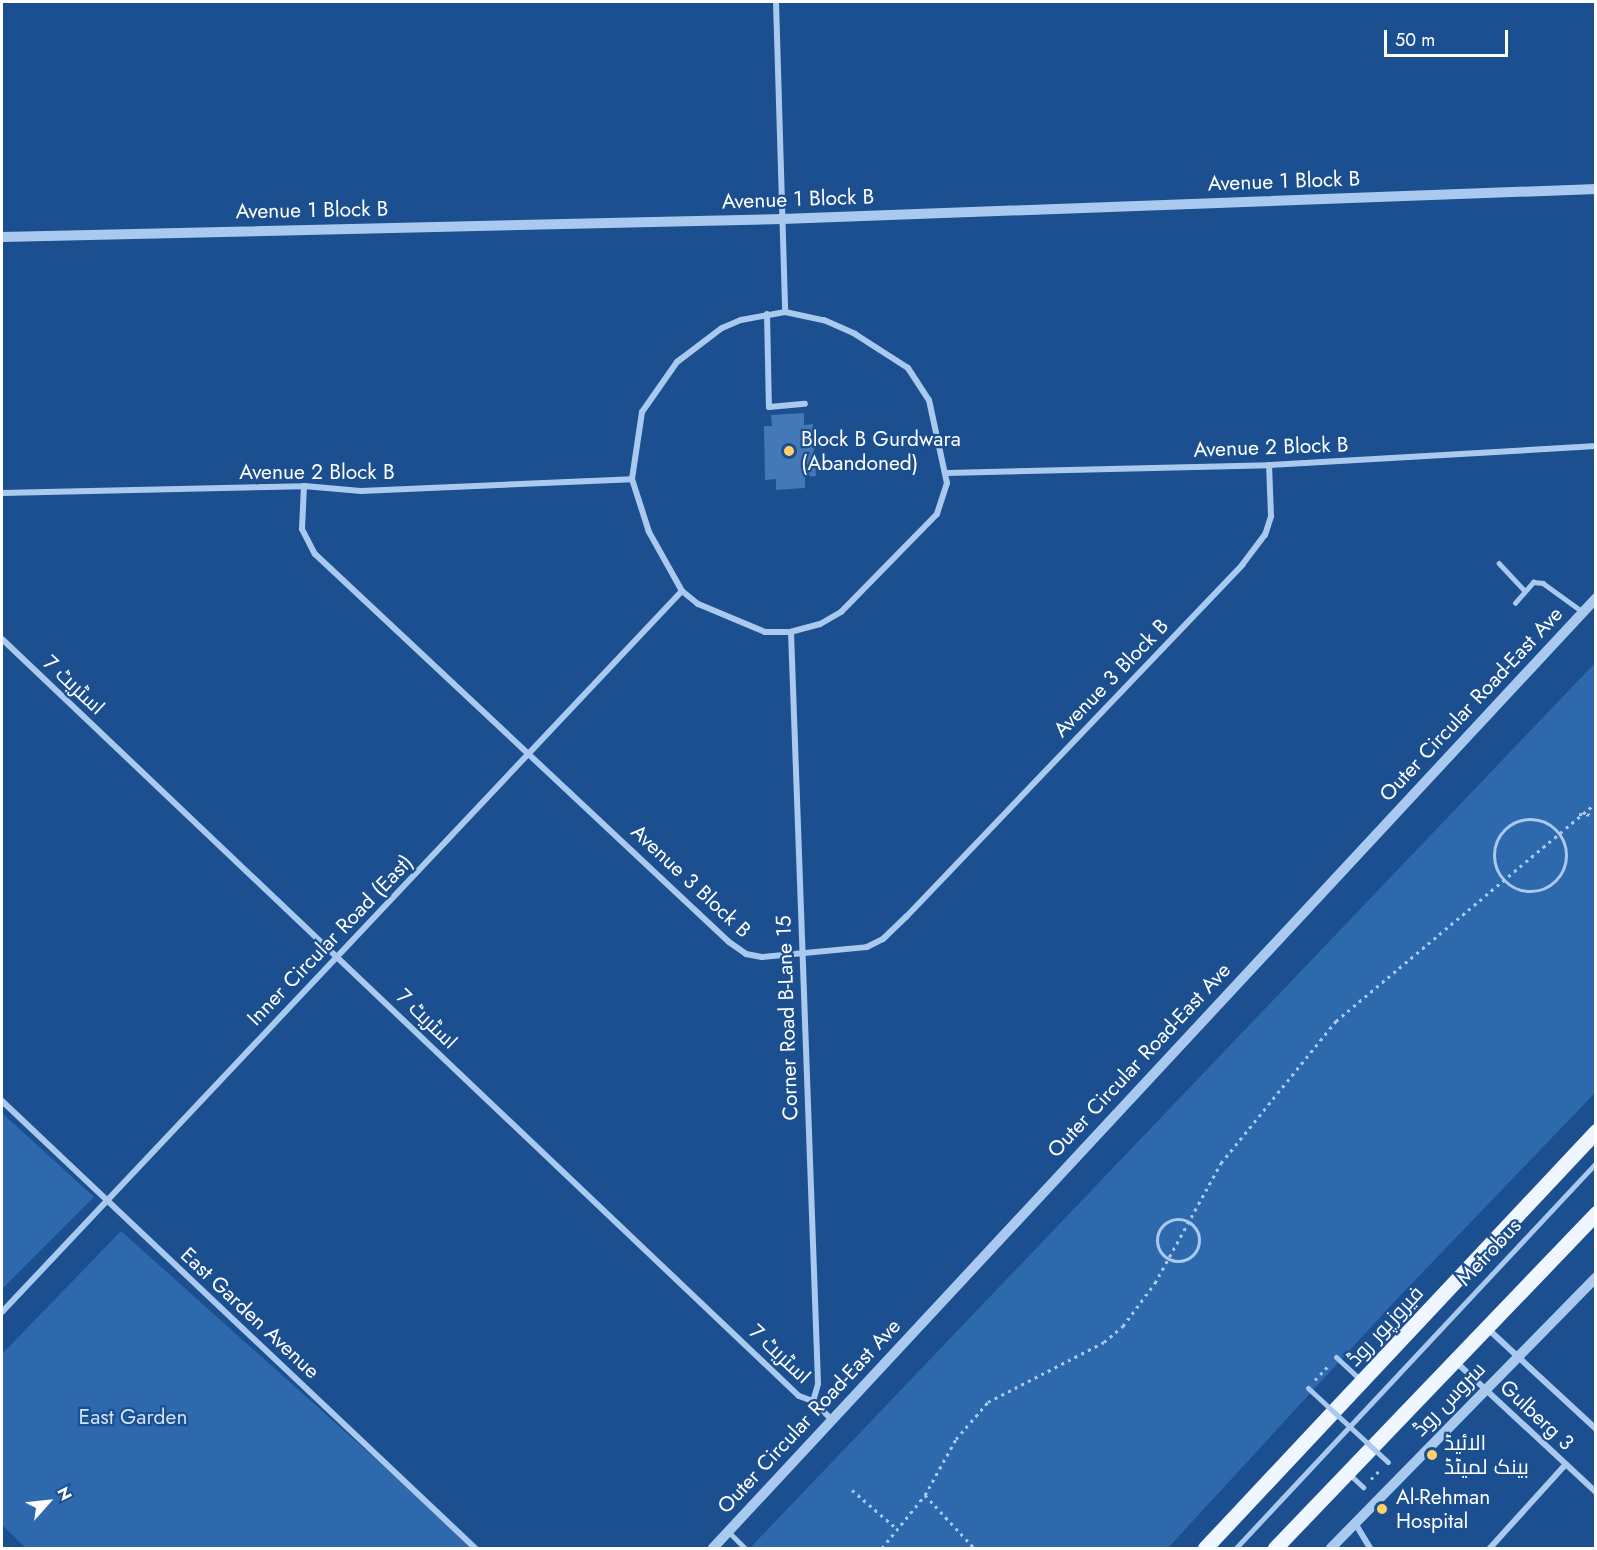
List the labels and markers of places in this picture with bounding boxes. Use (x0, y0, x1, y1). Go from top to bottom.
place label: Block B Gurdwara (Abandoned) (801, 426, 961, 476)
marker: Block B Gurdwara (Abandoned) (782, 444, 796, 458)
place label: الائیڈ بینک لمیٹڈ (1444, 1430, 1529, 1480)
marker: الائیڈ بینک لمیٹڈ (1425, 1448, 1439, 1462)
place label: Al-Rehman Hospital (1396, 1484, 1490, 1534)
marker: Al-Rehman Hospital (1373, 1500, 1391, 1518)

